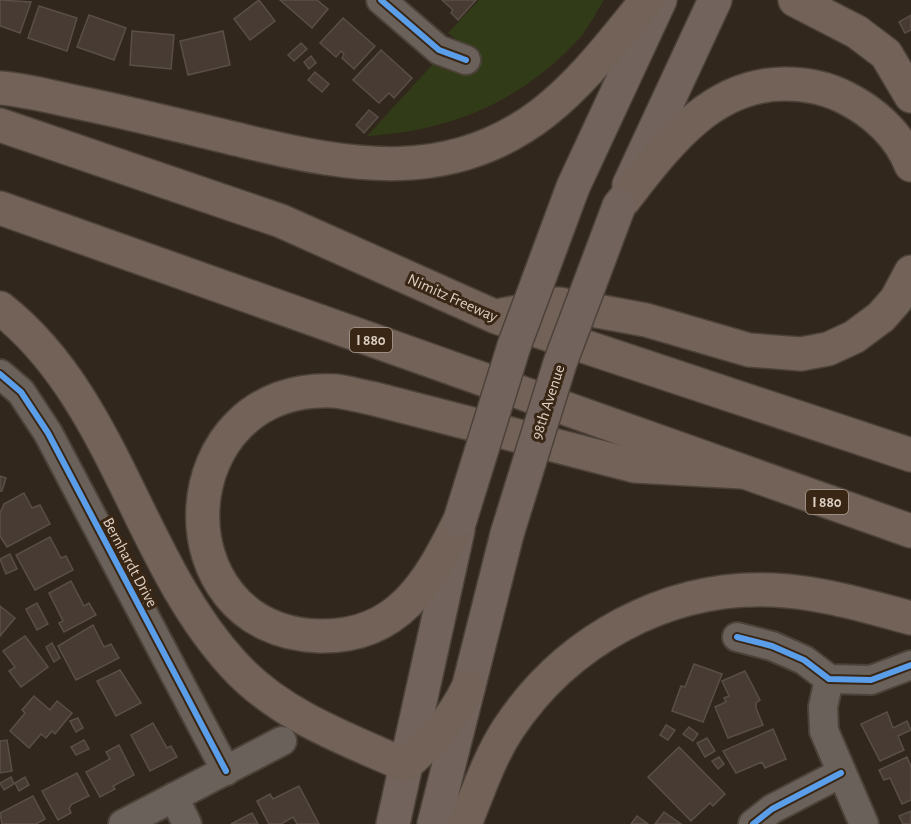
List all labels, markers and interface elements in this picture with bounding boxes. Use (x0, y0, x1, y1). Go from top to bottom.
street label: Nimitz Freeway (405, 271, 500, 326)
road number: I 880 (350, 328, 392, 352)
street label: 98th Avenue (528, 363, 568, 442)
road number: I 880 (806, 490, 848, 514)
street label: Bernhardt Drive (100, 515, 160, 610)

